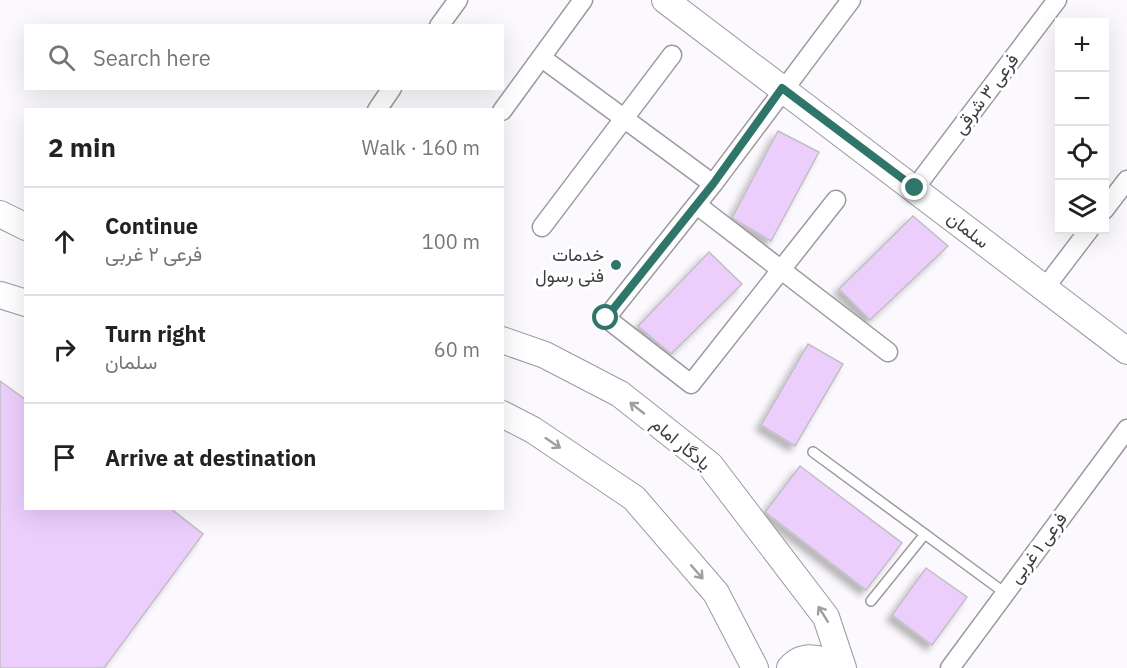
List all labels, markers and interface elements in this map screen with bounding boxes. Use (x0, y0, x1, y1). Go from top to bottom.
map controls (1055, 18, 1109, 234)
button: + (1055, 18, 1109, 72)
search box (24, 24, 504, 90)
icon: search (45, 41, 78, 74)
text: Search here (93, 43, 211, 72)
street label: فرعی ۳ شرقی (948, 49, 1023, 139)
button: − (1055, 72, 1109, 126)
button: locate (1055, 126, 1109, 180)
text: 2 min (48, 130, 116, 164)
text: Walk · 160 m (362, 134, 480, 161)
route end (901, 174, 927, 200)
button: layers (1055, 180, 1109, 234)
street label: سلمان (943, 206, 994, 253)
text: Continue (105, 211, 198, 240)
icon: ahead (48, 225, 81, 258)
text: 100 m (422, 228, 480, 255)
text: فرعی ۲ غربی (105, 240, 202, 267)
place label: خدمات فنی رسول (535, 243, 604, 287)
marker: خدمات فنی رسول (609, 258, 623, 272)
route start (592, 304, 618, 330)
text: Turn right (105, 319, 206, 348)
icon: right (48, 333, 81, 366)
text: 60 m (434, 336, 480, 363)
text: سلمان (105, 348, 157, 375)
one-way arrow (630, 401, 646, 414)
street label: یادگار امام (646, 412, 716, 476)
one-way arrow (544, 438, 561, 450)
icon: arrive (48, 441, 81, 474)
text: Arrive at destination (105, 443, 316, 472)
street label: فرعی ۱ غربی (1003, 508, 1072, 588)
one-way arrow (691, 564, 704, 580)
one-way arrow (816, 606, 828, 623)

